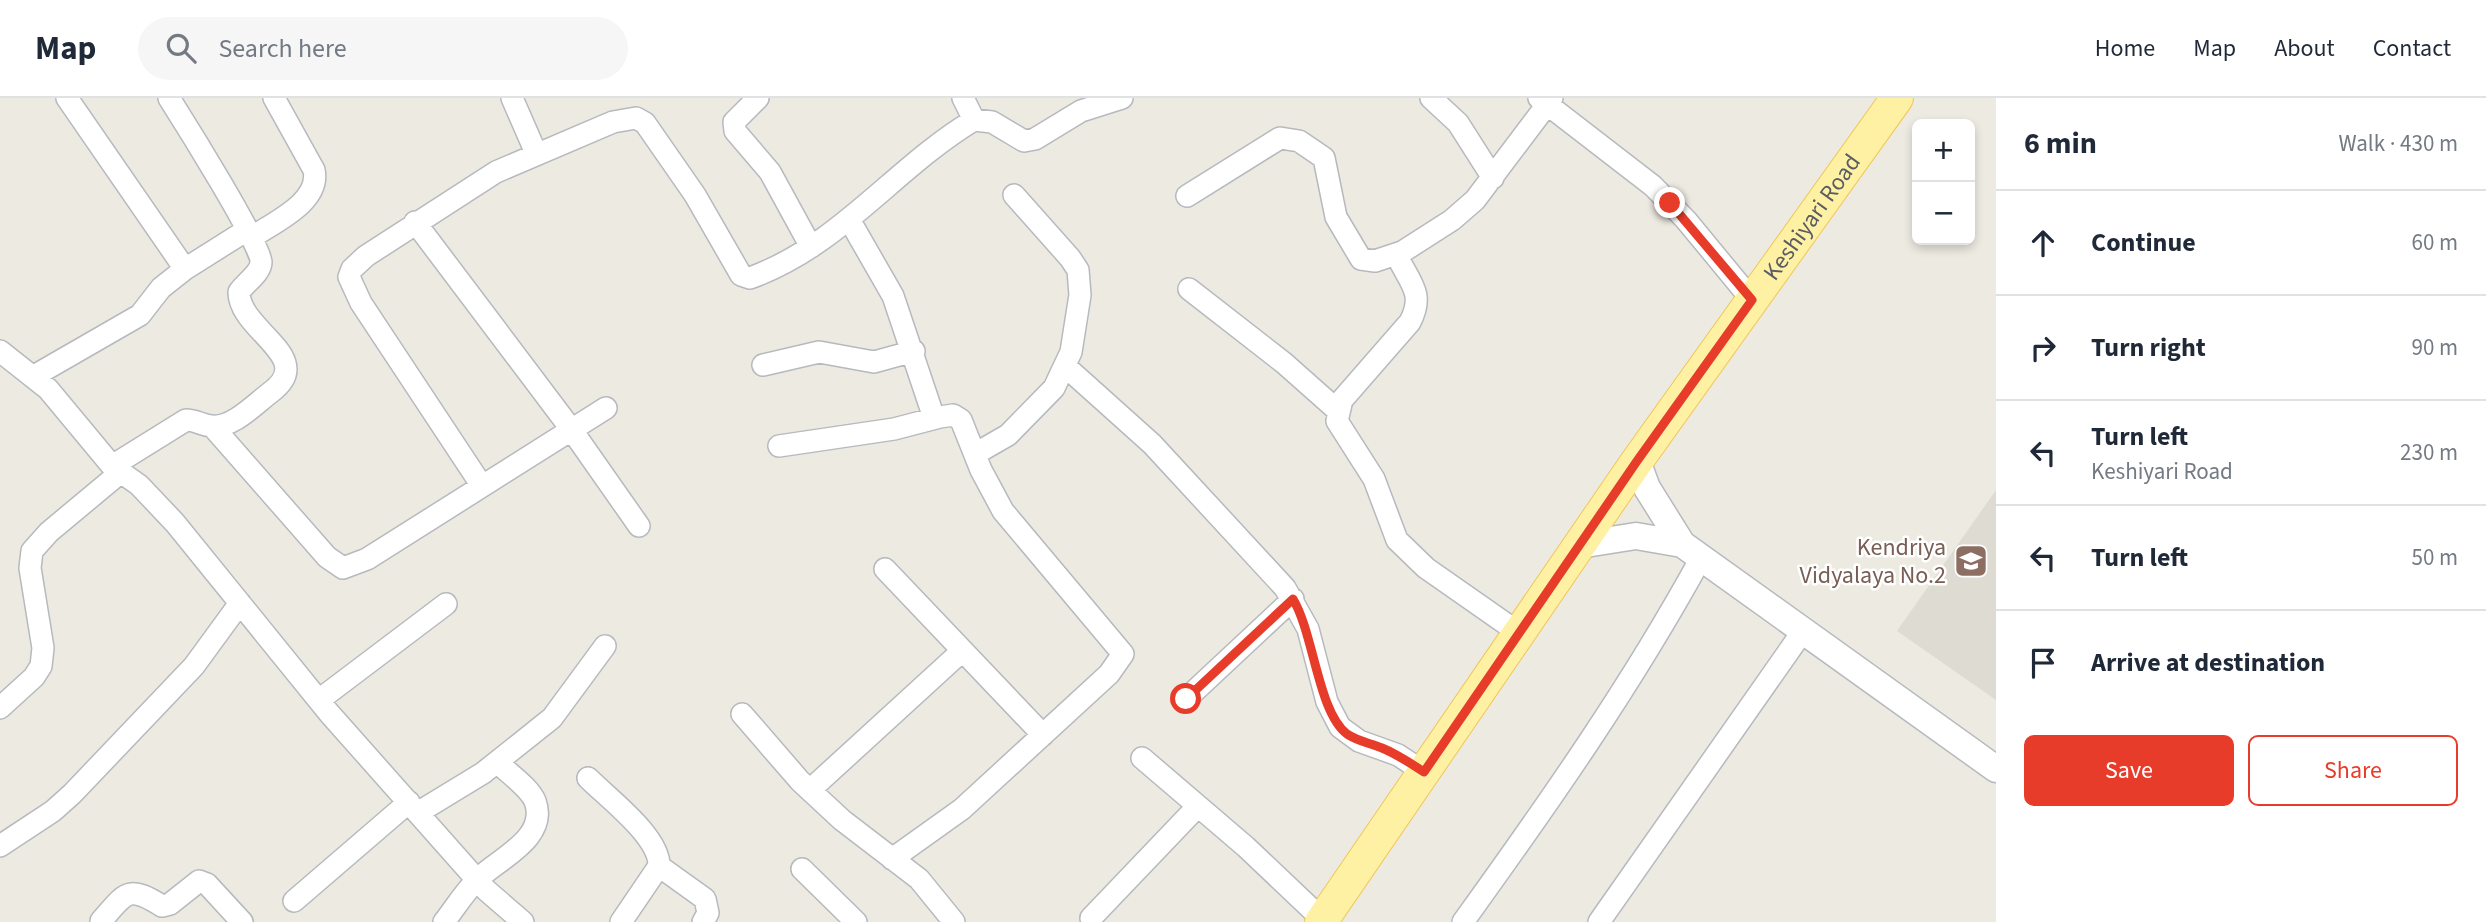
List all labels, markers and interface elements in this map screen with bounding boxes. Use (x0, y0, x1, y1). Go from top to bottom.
search box (138, 17, 628, 80)
text: Map (35, 25, 96, 72)
icon: search (162, 29, 200, 67)
text: Search here (218, 30, 347, 67)
text: Home (2095, 31, 2155, 66)
text: Map (2193, 31, 2236, 66)
text: About (2274, 31, 2335, 66)
text: Contact (2373, 31, 2451, 66)
map controls (1912, 119, 1975, 245)
button: + (1912, 119, 1975, 182)
text: 6 min (2024, 122, 2097, 165)
text: Walk · 430 m (2339, 127, 2458, 160)
street label: Keshiyari Road (1754, 147, 1869, 287)
button: − (1912, 182, 1975, 245)
route end (1654, 187, 1685, 218)
icon: ahead (2024, 224, 2062, 262)
text: Continue (2091, 224, 2196, 261)
text: 60 m (2411, 226, 2458, 259)
icon: right (2024, 329, 2062, 367)
text: Turn right (2091, 329, 2206, 366)
text: 90 m (2411, 331, 2458, 364)
text: Turn left (2091, 418, 2188, 455)
icon: left (2024, 434, 2062, 472)
text: 230 m (2400, 436, 2458, 469)
text: Keshiyari Road (2091, 455, 2233, 488)
place label: Kendriya Vidyalaya No.2 (1800, 530, 1946, 593)
icon: left (2024, 539, 2062, 577)
text: Turn left (2091, 539, 2188, 576)
text: 50 m (2411, 541, 2458, 574)
school or university icon: Kendriya Vidyalaya No.2 (1952, 542, 1990, 580)
icon: arrive (2024, 644, 2062, 682)
text: Arrive at destination (2091, 644, 2325, 681)
route start (1170, 683, 1201, 714)
button: Save (2024, 735, 2234, 806)
button: Share (2248, 735, 2458, 806)

